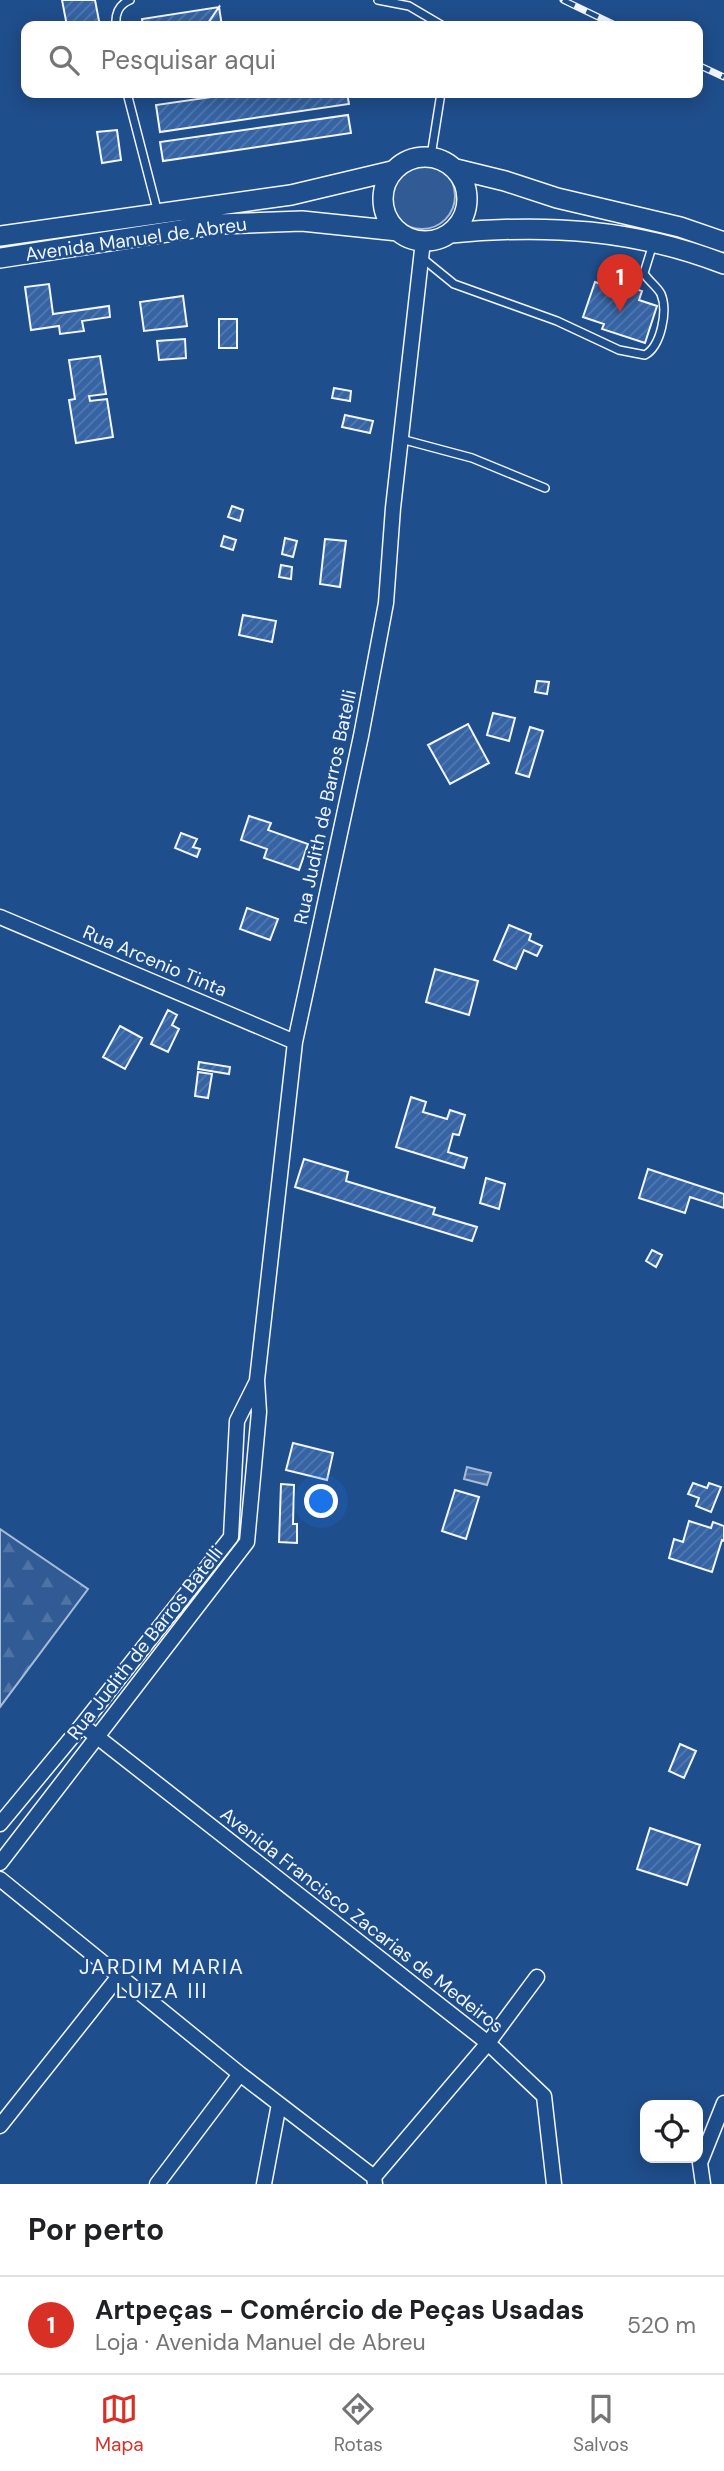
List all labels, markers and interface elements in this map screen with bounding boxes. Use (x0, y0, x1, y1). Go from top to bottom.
search box (21, 21, 703, 98)
icon: search (45, 41, 83, 79)
text: Pesquisar aqui (101, 43, 276, 77)
street label: Avenida Manuel de Abreu (24, 211, 248, 267)
pin: 1 (597, 254, 643, 312)
street label: Rua Judith de Barros Batelli (288, 687, 362, 927)
street label: Rua Arcenio Tinta (79, 919, 231, 1003)
your location (304, 1484, 338, 1518)
street label: Rua Judith de Barros Batelli (61, 1541, 229, 1745)
street label: Avenida Francisco Zacarias de Medeiros (215, 1802, 509, 2038)
district label: JARDIM MARIA LUIZA III (79, 1953, 245, 2005)
map controls (640, 2100, 703, 2163)
button: locate (640, 2100, 703, 2163)
text: Por perto (28, 2210, 164, 2249)
text: Artpeças - Comércio de Peças Usadas (95, 2293, 584, 2327)
text: 1 (47, 2310, 55, 2340)
text: 520 m (627, 2310, 696, 2340)
text: Loja · Avenida Manuel de Abreu (95, 2327, 426, 2357)
tab: Mapa (95, 2390, 144, 2457)
tab: Rotas (334, 2390, 383, 2457)
tab: Salvos (573, 2390, 629, 2457)

